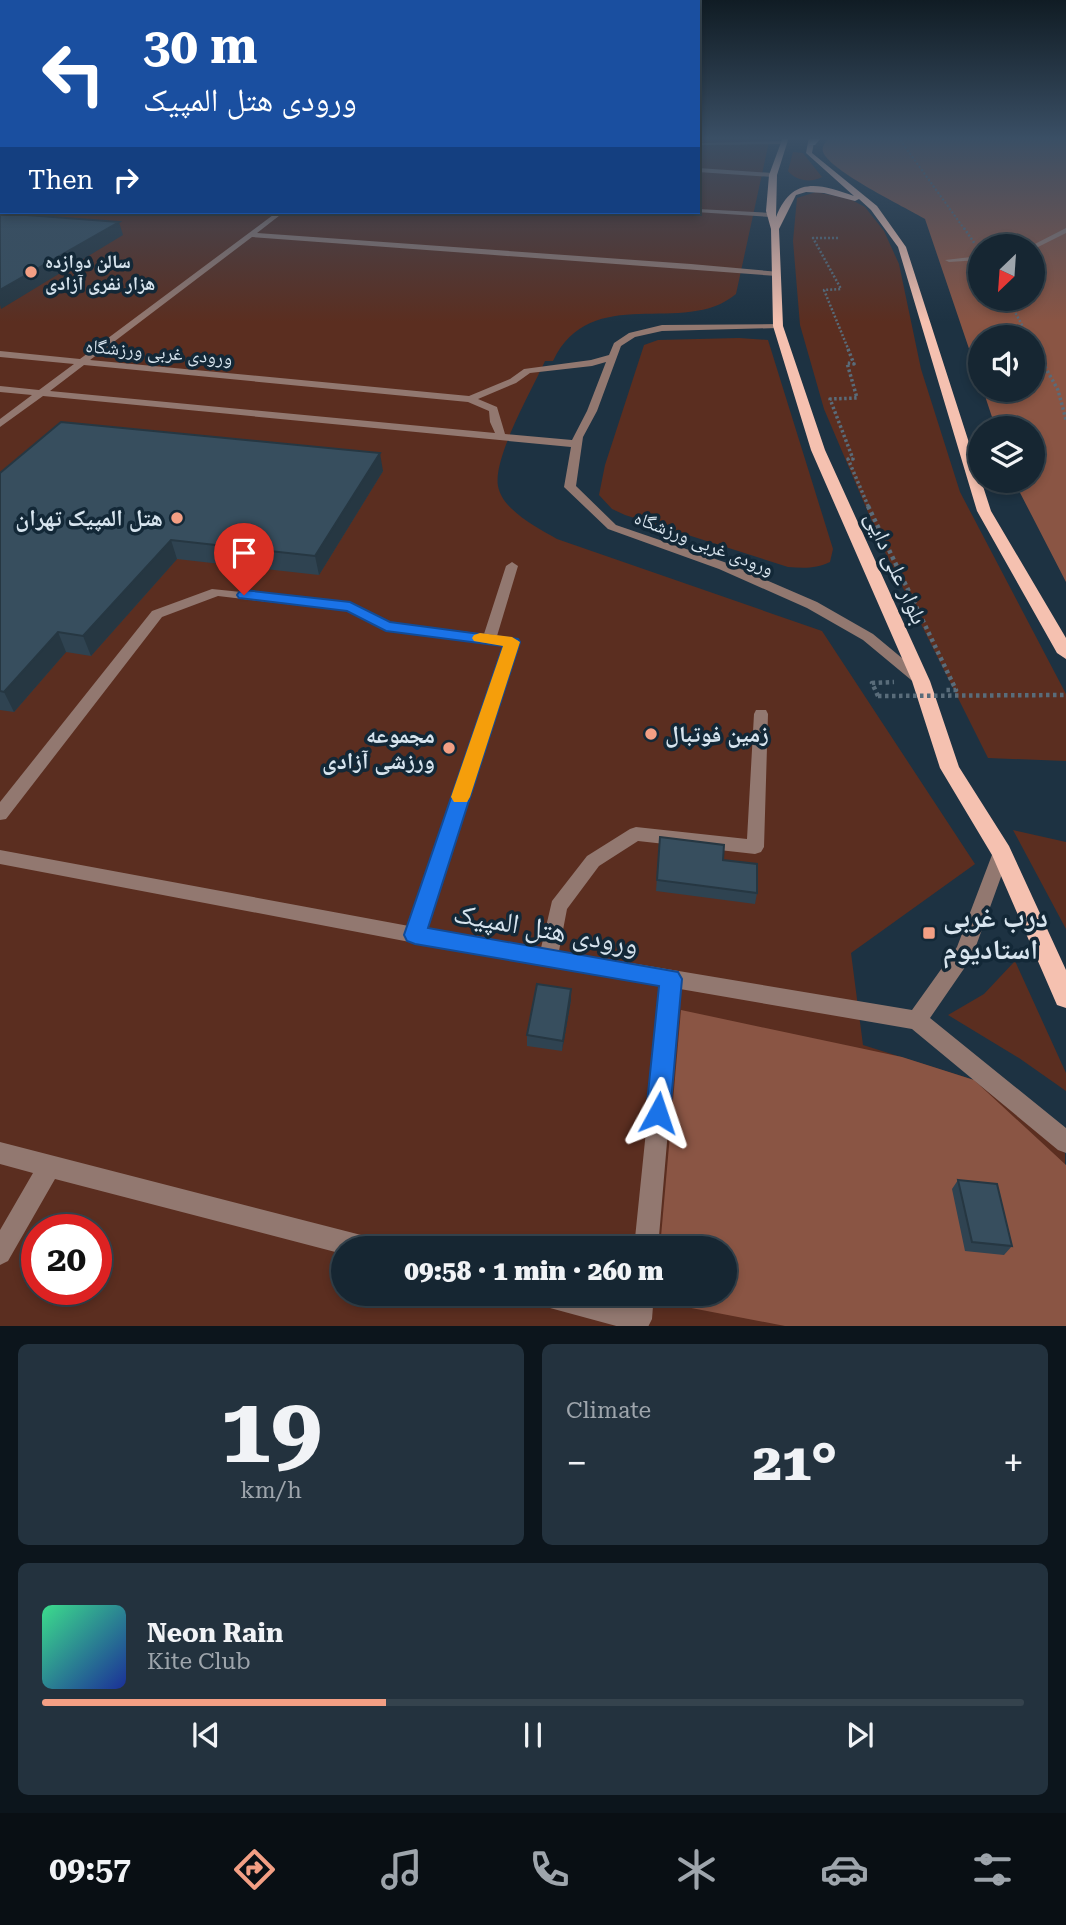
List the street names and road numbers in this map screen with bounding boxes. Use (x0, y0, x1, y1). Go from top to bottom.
street label: ورودی غربی ورزشگاه (85, 334, 233, 370)
street label: ورودی غربی ورزشگاه (631, 506, 777, 580)
street label: بلوار علی دایی (859, 507, 933, 629)
street label: ورودی هتل المپیک (451, 897, 641, 962)

